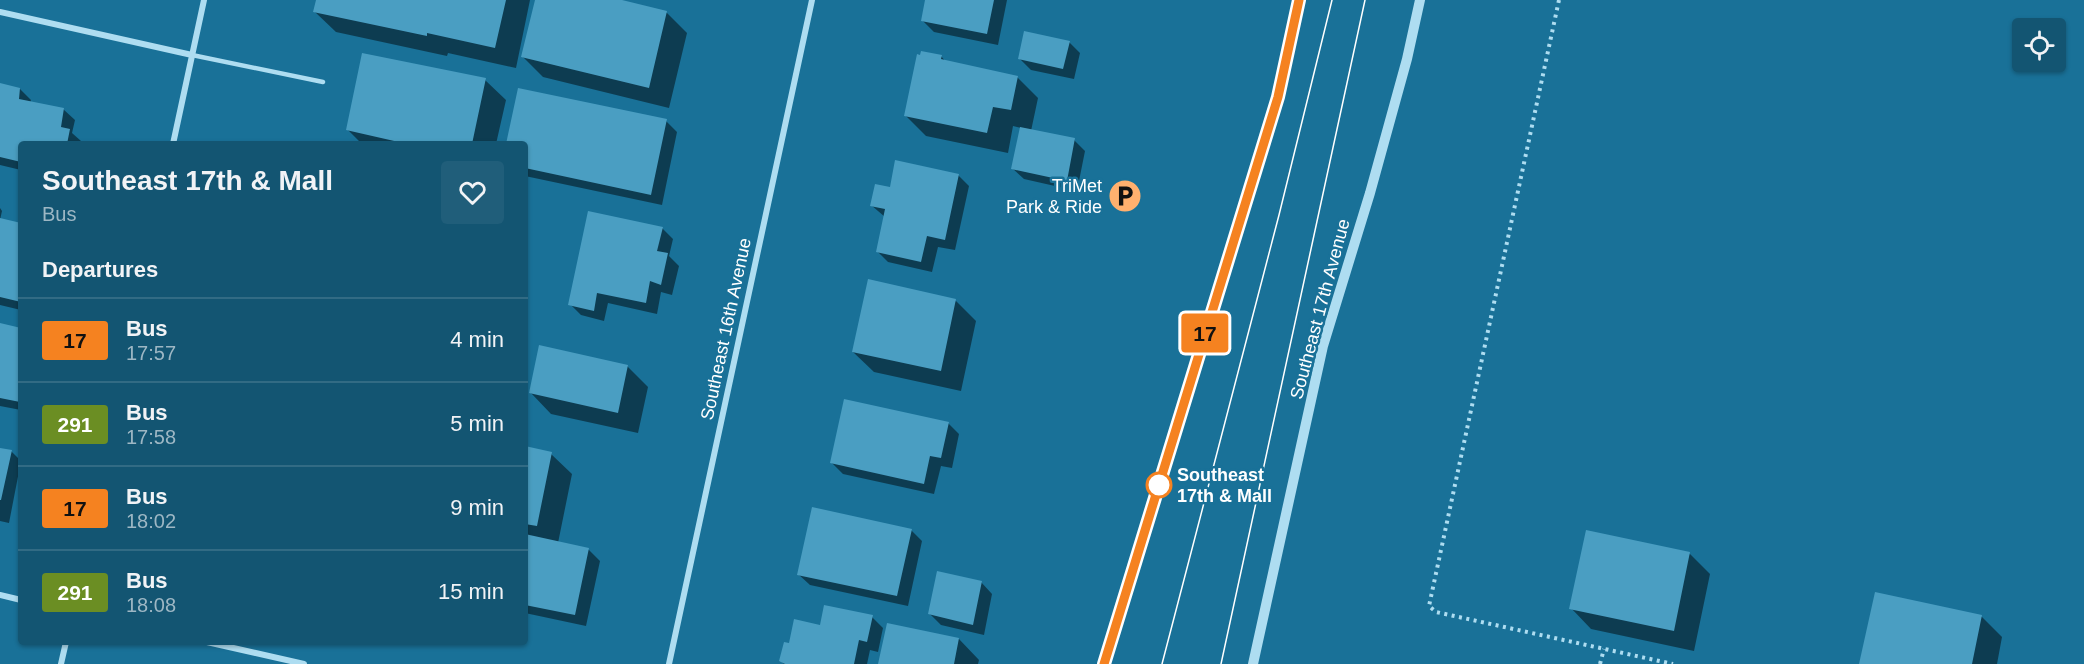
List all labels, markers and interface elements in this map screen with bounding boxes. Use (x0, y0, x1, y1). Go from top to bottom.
map controls (2012, 18, 2066, 72)
button: locate (2012, 18, 2066, 72)
button: heart (441, 161, 504, 224)
text: Southeast 17th & Mall (42, 165, 333, 196)
place label: TriMet Park & Ride (1006, 176, 1102, 217)
parking icon: TriMet Park & Ride (1107, 178, 1143, 214)
text: Bus (42, 203, 76, 225)
street label: Southeast 17th Avenue (1286, 217, 1354, 401)
street label: Southeast 16th Avenue (697, 236, 755, 422)
text: Departures (42, 257, 158, 282)
line badge: 17 (1178, 314, 1232, 352)
text: Bus (126, 316, 168, 341)
text: 17 (1193, 322, 1217, 345)
text: 4 min (450, 327, 504, 352)
text: 17 (63, 329, 87, 352)
text: 17:57 (126, 342, 176, 364)
text: Bus (126, 400, 168, 425)
text: 5 min (450, 411, 504, 436)
text: 291 (57, 413, 93, 436)
text: 17:58 (126, 426, 176, 448)
place label: Southeast 17th & Mall (1177, 465, 1272, 506)
marker: Southeast 17th & Mall (1146, 472, 1172, 498)
text: Bus (126, 484, 168, 509)
text: 9 min (450, 495, 504, 520)
text: 17 (63, 497, 87, 520)
text: 18:02 (126, 510, 176, 532)
text: Bus (126, 568, 168, 593)
text: 15 min (438, 579, 504, 604)
text: 291 (57, 581, 93, 604)
text: 18:08 (126, 594, 176, 616)

